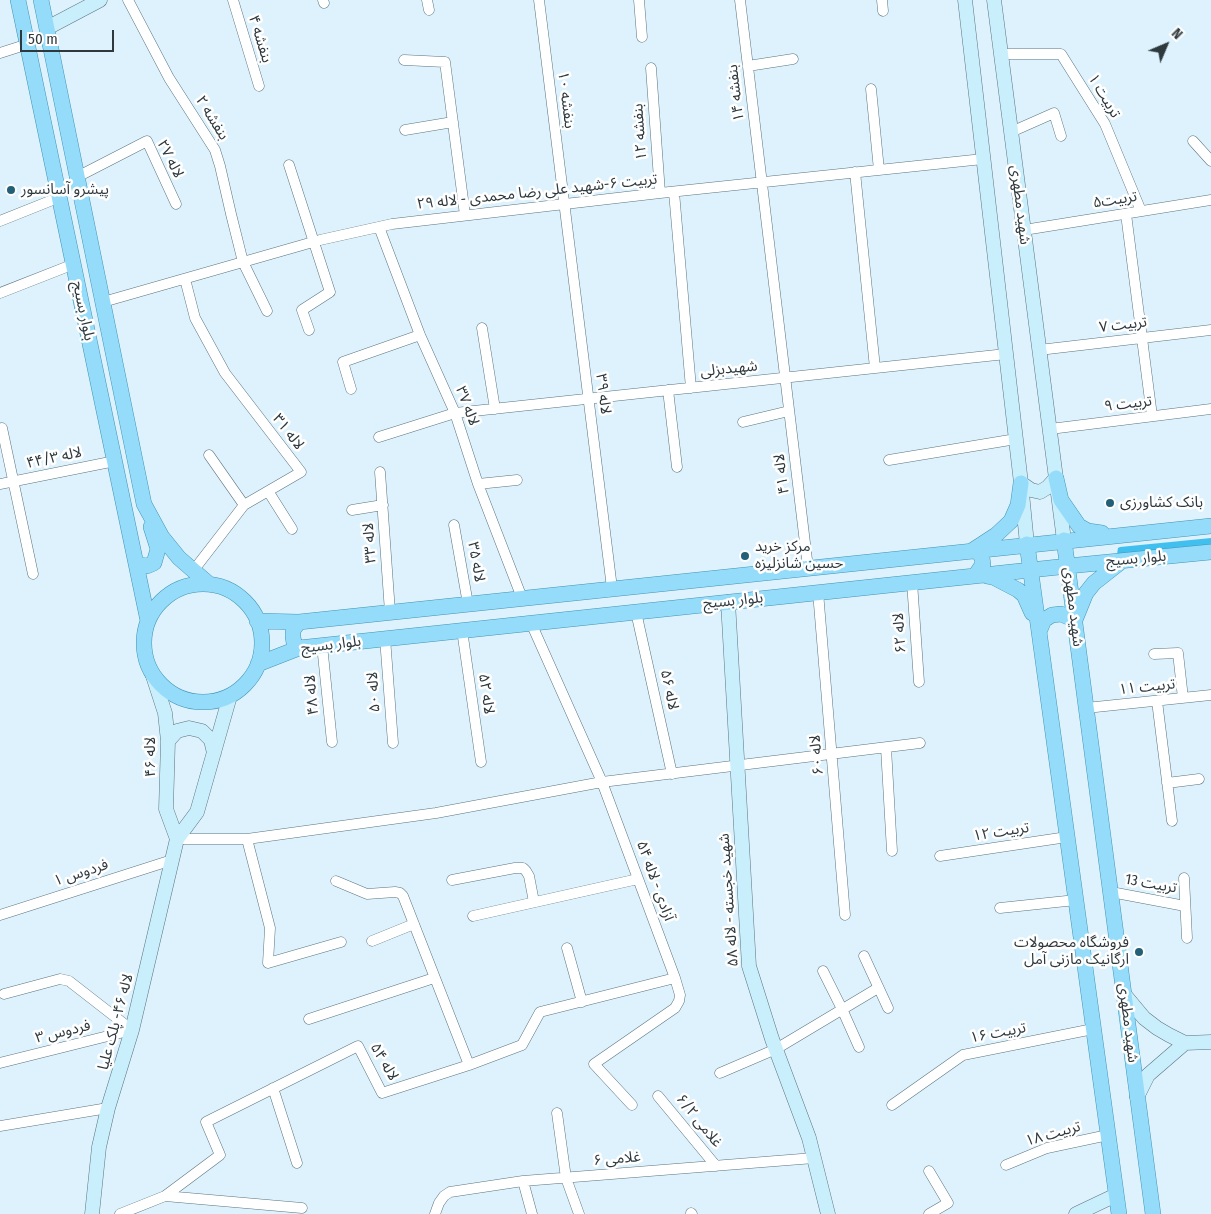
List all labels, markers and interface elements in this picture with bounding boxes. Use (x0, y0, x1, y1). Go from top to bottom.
street label: بنفشه ۴ (244, 13, 276, 65)
scale bar (22, 20, 116, 52)
north arrow (1141, 20, 1191, 70)
text: N (1168, 25, 1186, 43)
text: 50 m (28, 30, 58, 48)
street label: بنفشه ۱۴ (724, 63, 748, 123)
street label: بنفشه ۱۰ (554, 70, 578, 130)
street label: تربیت ۱ (1084, 71, 1124, 121)
street label: بنفشه ۲ (191, 93, 233, 143)
street label: بنفشه ۱۲ (629, 103, 651, 161)
street label: لاله ۲۷ (153, 137, 187, 181)
street label: شهید مطهری (1006, 164, 1034, 246)
street label: تربیت ۶-شهید علی رضا محمدی - لاله ۲۹ (416, 170, 658, 214)
place label: پیشرو آسانسور (21, 181, 109, 199)
marker: پیشرو آسانسور (5, 184, 17, 196)
street label: تربیت۵ (1092, 188, 1138, 212)
street label: بلوار بسیج (68, 280, 98, 342)
street label: تربیت ۷ (1098, 313, 1148, 337)
street label: شهیدبزلی (699, 357, 759, 381)
street label: لاله ۳۹ (592, 373, 614, 415)
street label: لاله ۳۷ (451, 384, 483, 428)
street label: تربیت ۹ (1103, 392, 1153, 416)
street label: لاله ۳۱ (268, 410, 308, 454)
street label: لاله ۴۴/۳ (25, 443, 83, 473)
street label: لاله ۴۱ (771, 453, 793, 495)
place label: بانک کشاورزی (1120, 494, 1203, 512)
marker: بانک کشاورزی (1104, 497, 1116, 509)
street label: لاله ۳۳ (360, 522, 380, 564)
place label: مرکز خرید حسین شانزلیزه (755, 538, 843, 573)
street label: لاله ۳۵ (464, 540, 488, 584)
street label: بلوار بسیج (1105, 547, 1167, 571)
marker: مرکز خرید حسین شانزلیزه (739, 550, 751, 562)
street label: شهید مطهری (1059, 566, 1087, 648)
street label: بلوار بسیج (702, 589, 764, 613)
street label: لاله ۶۲ (890, 612, 910, 654)
street label: بلوار بسیج (300, 632, 362, 658)
street label: لاله ۵۶ (656, 668, 682, 712)
street label: لاله ۵۰ (364, 671, 384, 713)
street label: لاله ۵۲ (474, 673, 498, 715)
street label: لاله ۴۸ (301, 674, 323, 716)
street label: تربیت ۱۱ (1118, 675, 1176, 699)
street label: لاله ۶۰ (806, 734, 828, 776)
street label: لاله ۴۶ (142, 737, 160, 777)
street label: تربیت ۱۲ (972, 819, 1030, 845)
street label: شهید خجسته - لاله ۵۸ (715, 833, 743, 967)
street label: آزادی - لاله ۵۴ (632, 838, 678, 924)
street label: فردوس ۱ (51, 856, 111, 890)
street label: تربیت 13 (1124, 871, 1178, 897)
place label: فروشگاه محصولات ارگانیک مازنی آمل (1014, 934, 1129, 969)
marker: فروشگاه محصولات ارگانیک مازنی آمل (1133, 946, 1145, 958)
street label: لاله ۴۶- پلک علیا (95, 972, 137, 1072)
street label: شهید مطهری (1114, 982, 1142, 1064)
street label: فردوس ۳ (34, 1016, 92, 1048)
street label: تربیت ۱۶ (968, 1019, 1028, 1047)
street label: لاله ۵۴ (366, 1040, 402, 1084)
street label: غلامی ۶/۲ (672, 1091, 726, 1151)
street label: تربیت ۱۸ (1023, 1118, 1083, 1150)
street label: غلامی ۶ (593, 1148, 641, 1170)

